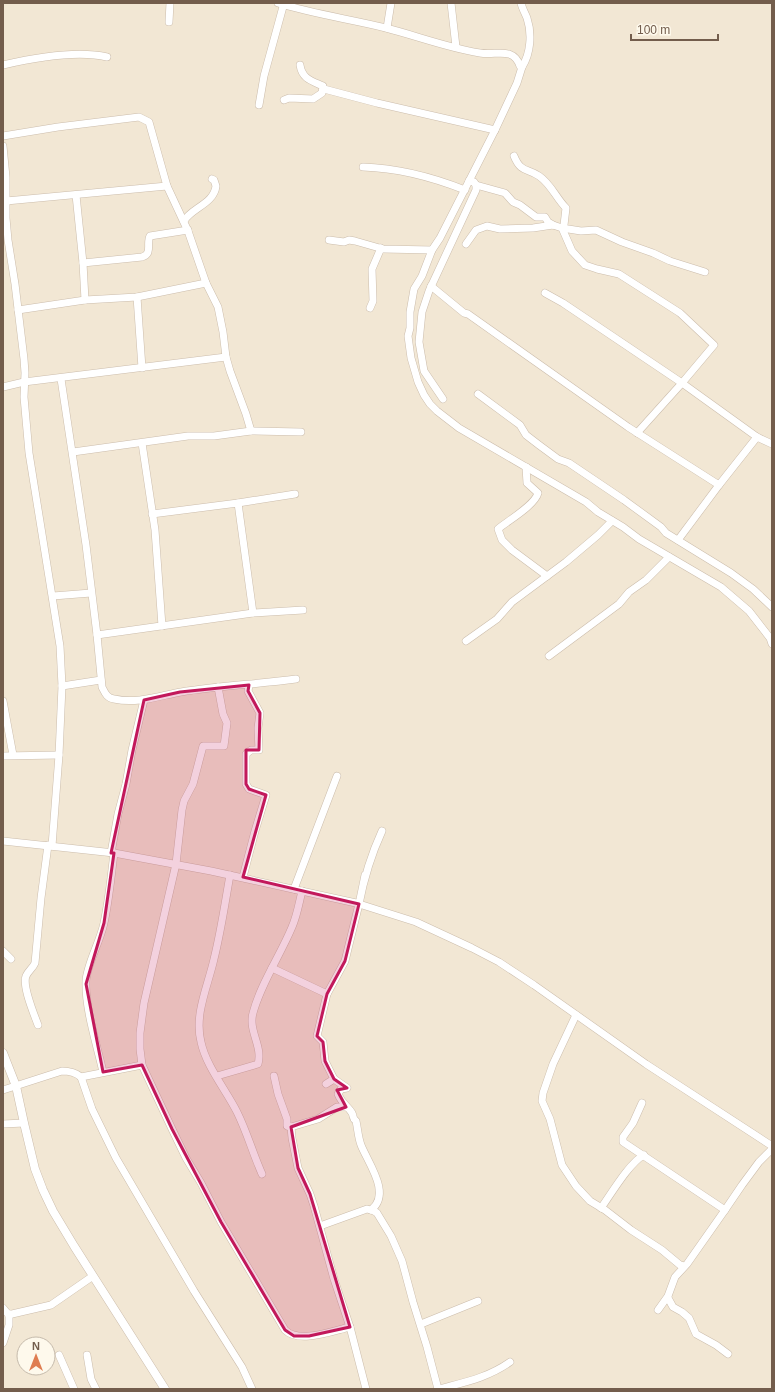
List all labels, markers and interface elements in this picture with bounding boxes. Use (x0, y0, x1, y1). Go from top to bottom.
scale bar (631, 16, 718, 42)
text: 100 m (637, 23, 670, 37)
north arrow (16, 1336, 56, 1376)
text: N (32, 1340, 40, 1352)

